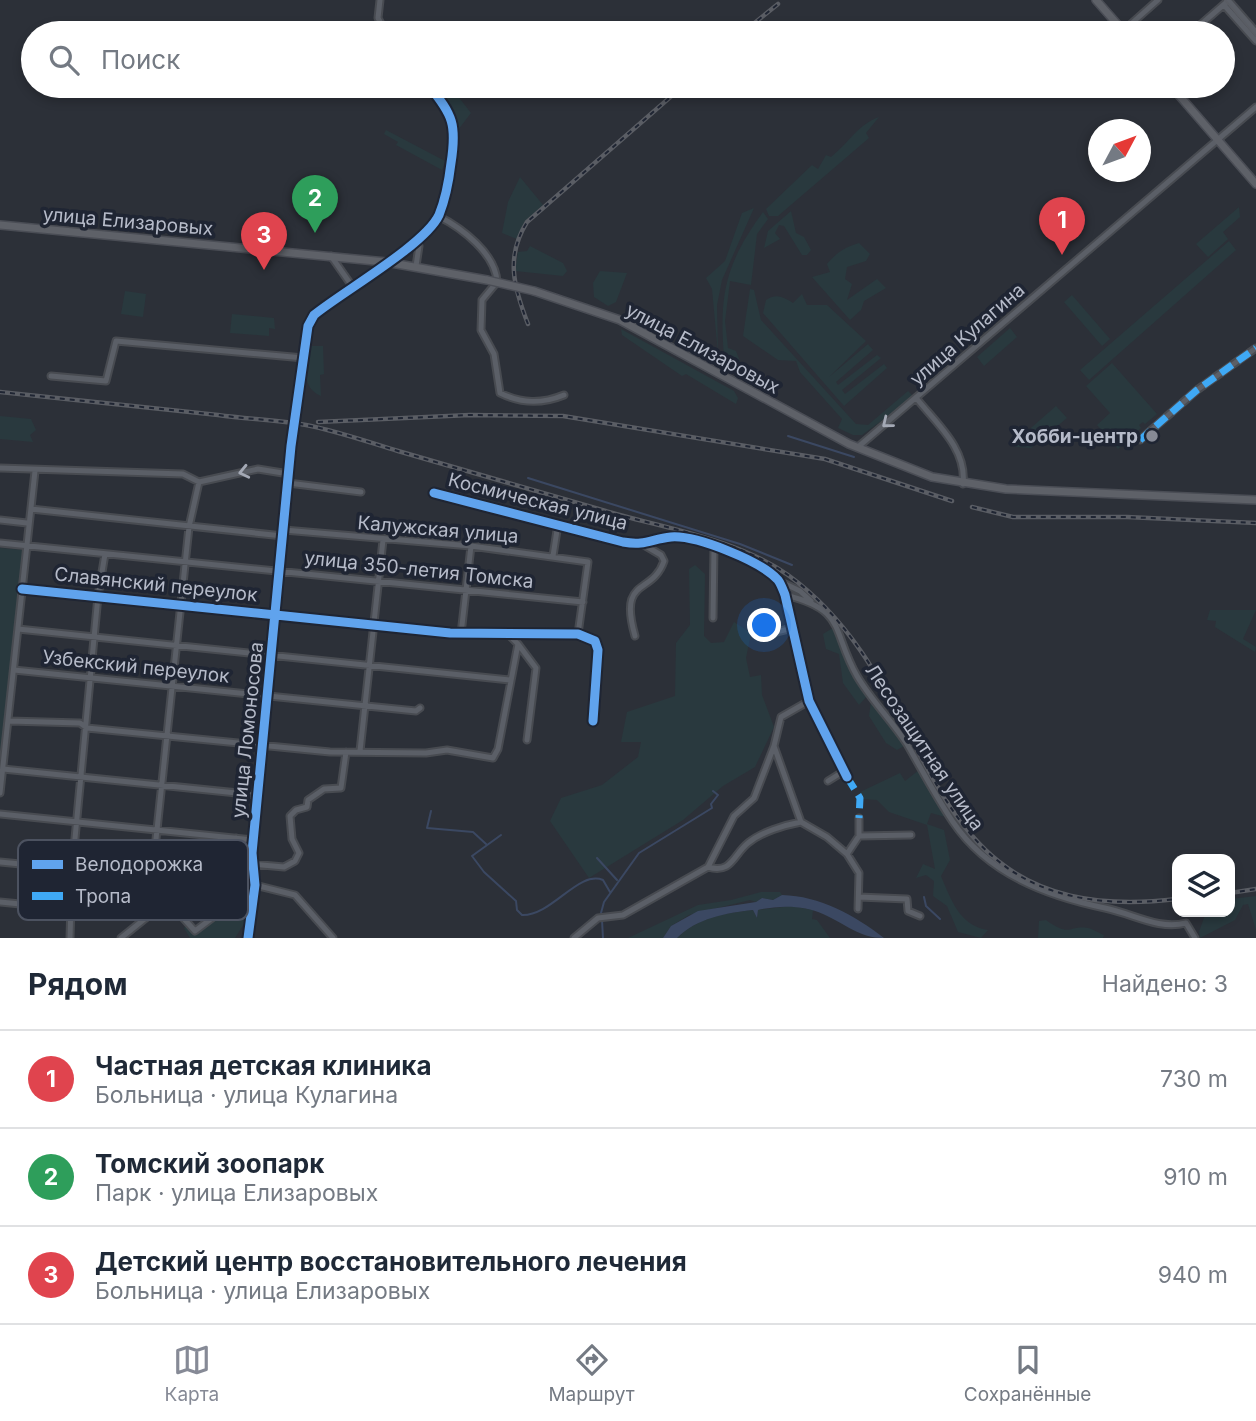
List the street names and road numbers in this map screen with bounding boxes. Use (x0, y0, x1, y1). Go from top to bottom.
street label: улица Елизаровых (42, 203, 214, 240)
street label: улица Кулагина (905, 278, 1029, 390)
street label: улица Елизаровых (622, 298, 784, 399)
street label: Космическая улица (446, 468, 630, 535)
street label: Калужская улица (357, 511, 519, 548)
street label: улица 350-летия Томска (303, 546, 535, 593)
street label: Славянский переулок (53, 562, 259, 607)
street label: улица Ломоносова (227, 641, 268, 819)
street label: Узбекский переулок (41, 645, 231, 688)
street label: Лесозащитная улица (860, 660, 989, 835)

